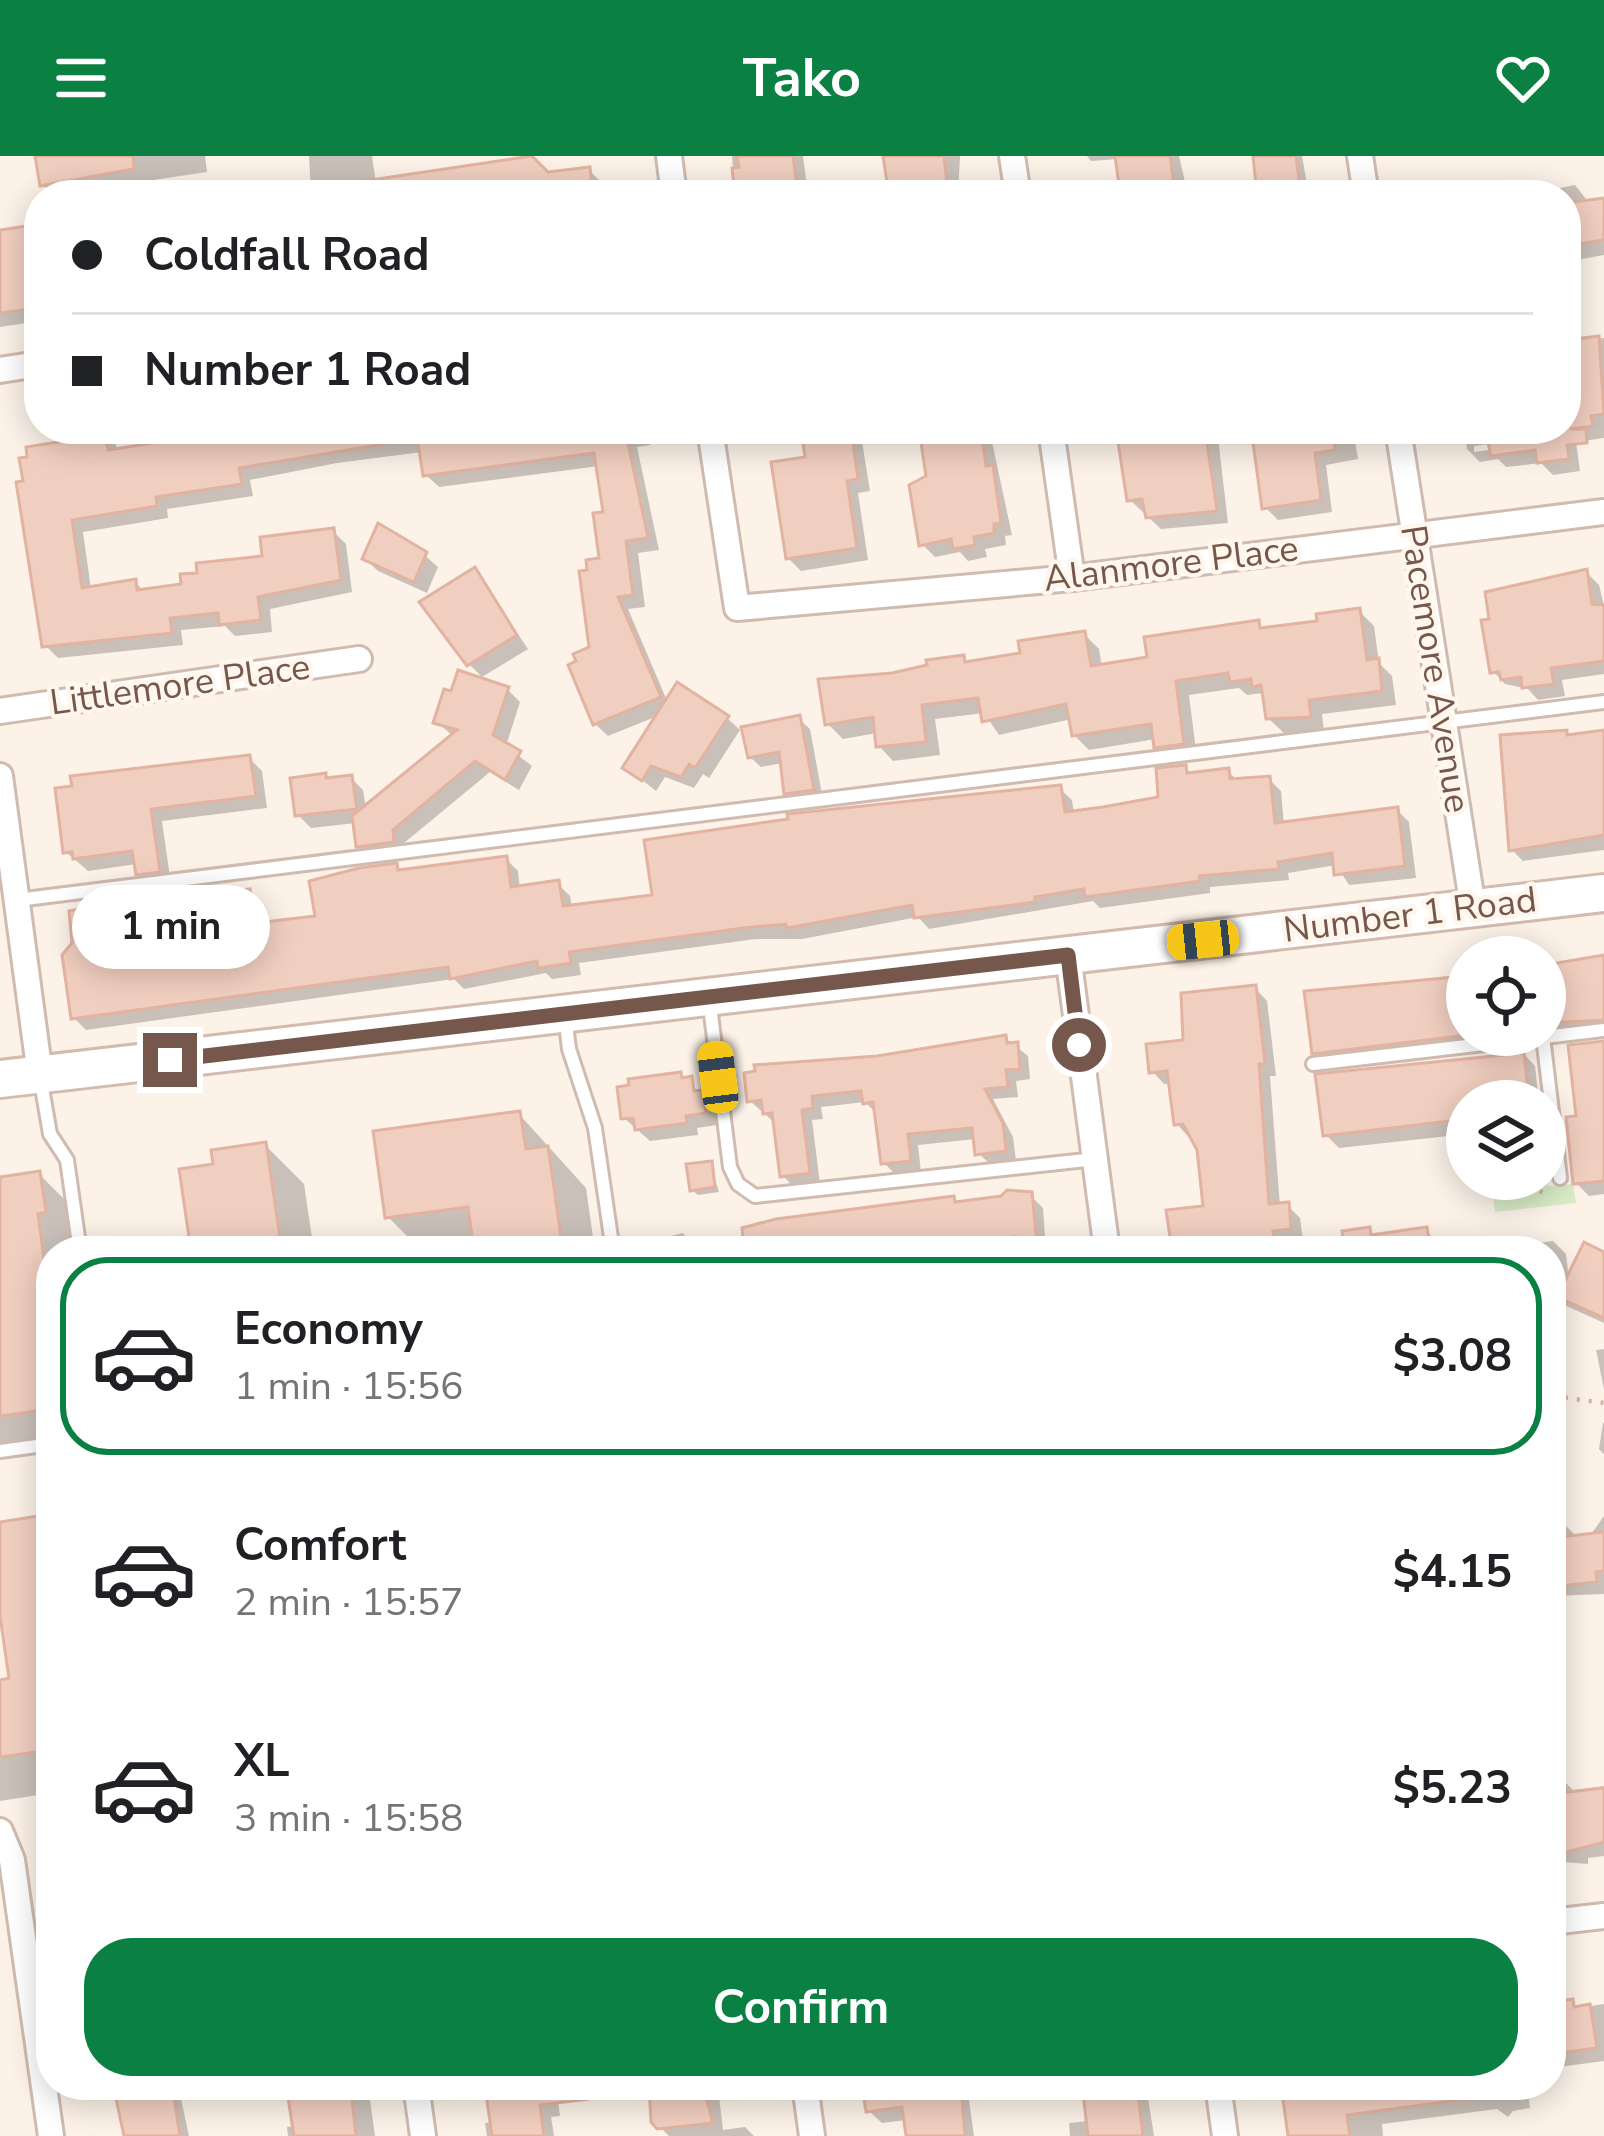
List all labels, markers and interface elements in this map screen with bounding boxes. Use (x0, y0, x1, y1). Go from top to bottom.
text: Tako (743, 41, 861, 115)
icon: menu (48, 45, 114, 111)
icon: heart (1490, 45, 1556, 111)
text: Coldfall Road (144, 225, 429, 286)
text: Number 1 Road (144, 340, 471, 401)
street label: Pacemore Avenue (1388, 522, 1482, 816)
street label: Alanmore Place (1041, 524, 1301, 604)
street label: Littlemore Place (47, 642, 313, 728)
street label: Number 1 Road (1281, 875, 1539, 955)
callout: 1 min (71, 886, 269, 970)
text: 1 min (121, 900, 221, 953)
car (1165, 918, 1241, 962)
map controls (1446, 936, 1566, 1200)
button: locate (1446, 936, 1566, 1056)
route start (1052, 1018, 1106, 1072)
route end (143, 1033, 197, 1087)
car (696, 1039, 740, 1115)
button: layers (1446, 1080, 1566, 1200)
text: Economy (234, 1299, 423, 1360)
icon: car (90, 1302, 198, 1410)
text: $3.08 (1393, 1326, 1512, 1387)
text: 1 min · 15:56 (234, 1360, 463, 1413)
text: Comfort (234, 1515, 406, 1576)
icon: car (90, 1518, 198, 1626)
text: $4.15 (1393, 1542, 1512, 1603)
text: 2 min · 15:57 (234, 1576, 463, 1629)
text: XL (234, 1731, 290, 1792)
icon: car (90, 1734, 198, 1842)
text: $5.23 (1393, 1758, 1512, 1819)
text: 3 min · 15:58 (234, 1792, 463, 1845)
button: Confirm (84, 1938, 1518, 2076)

